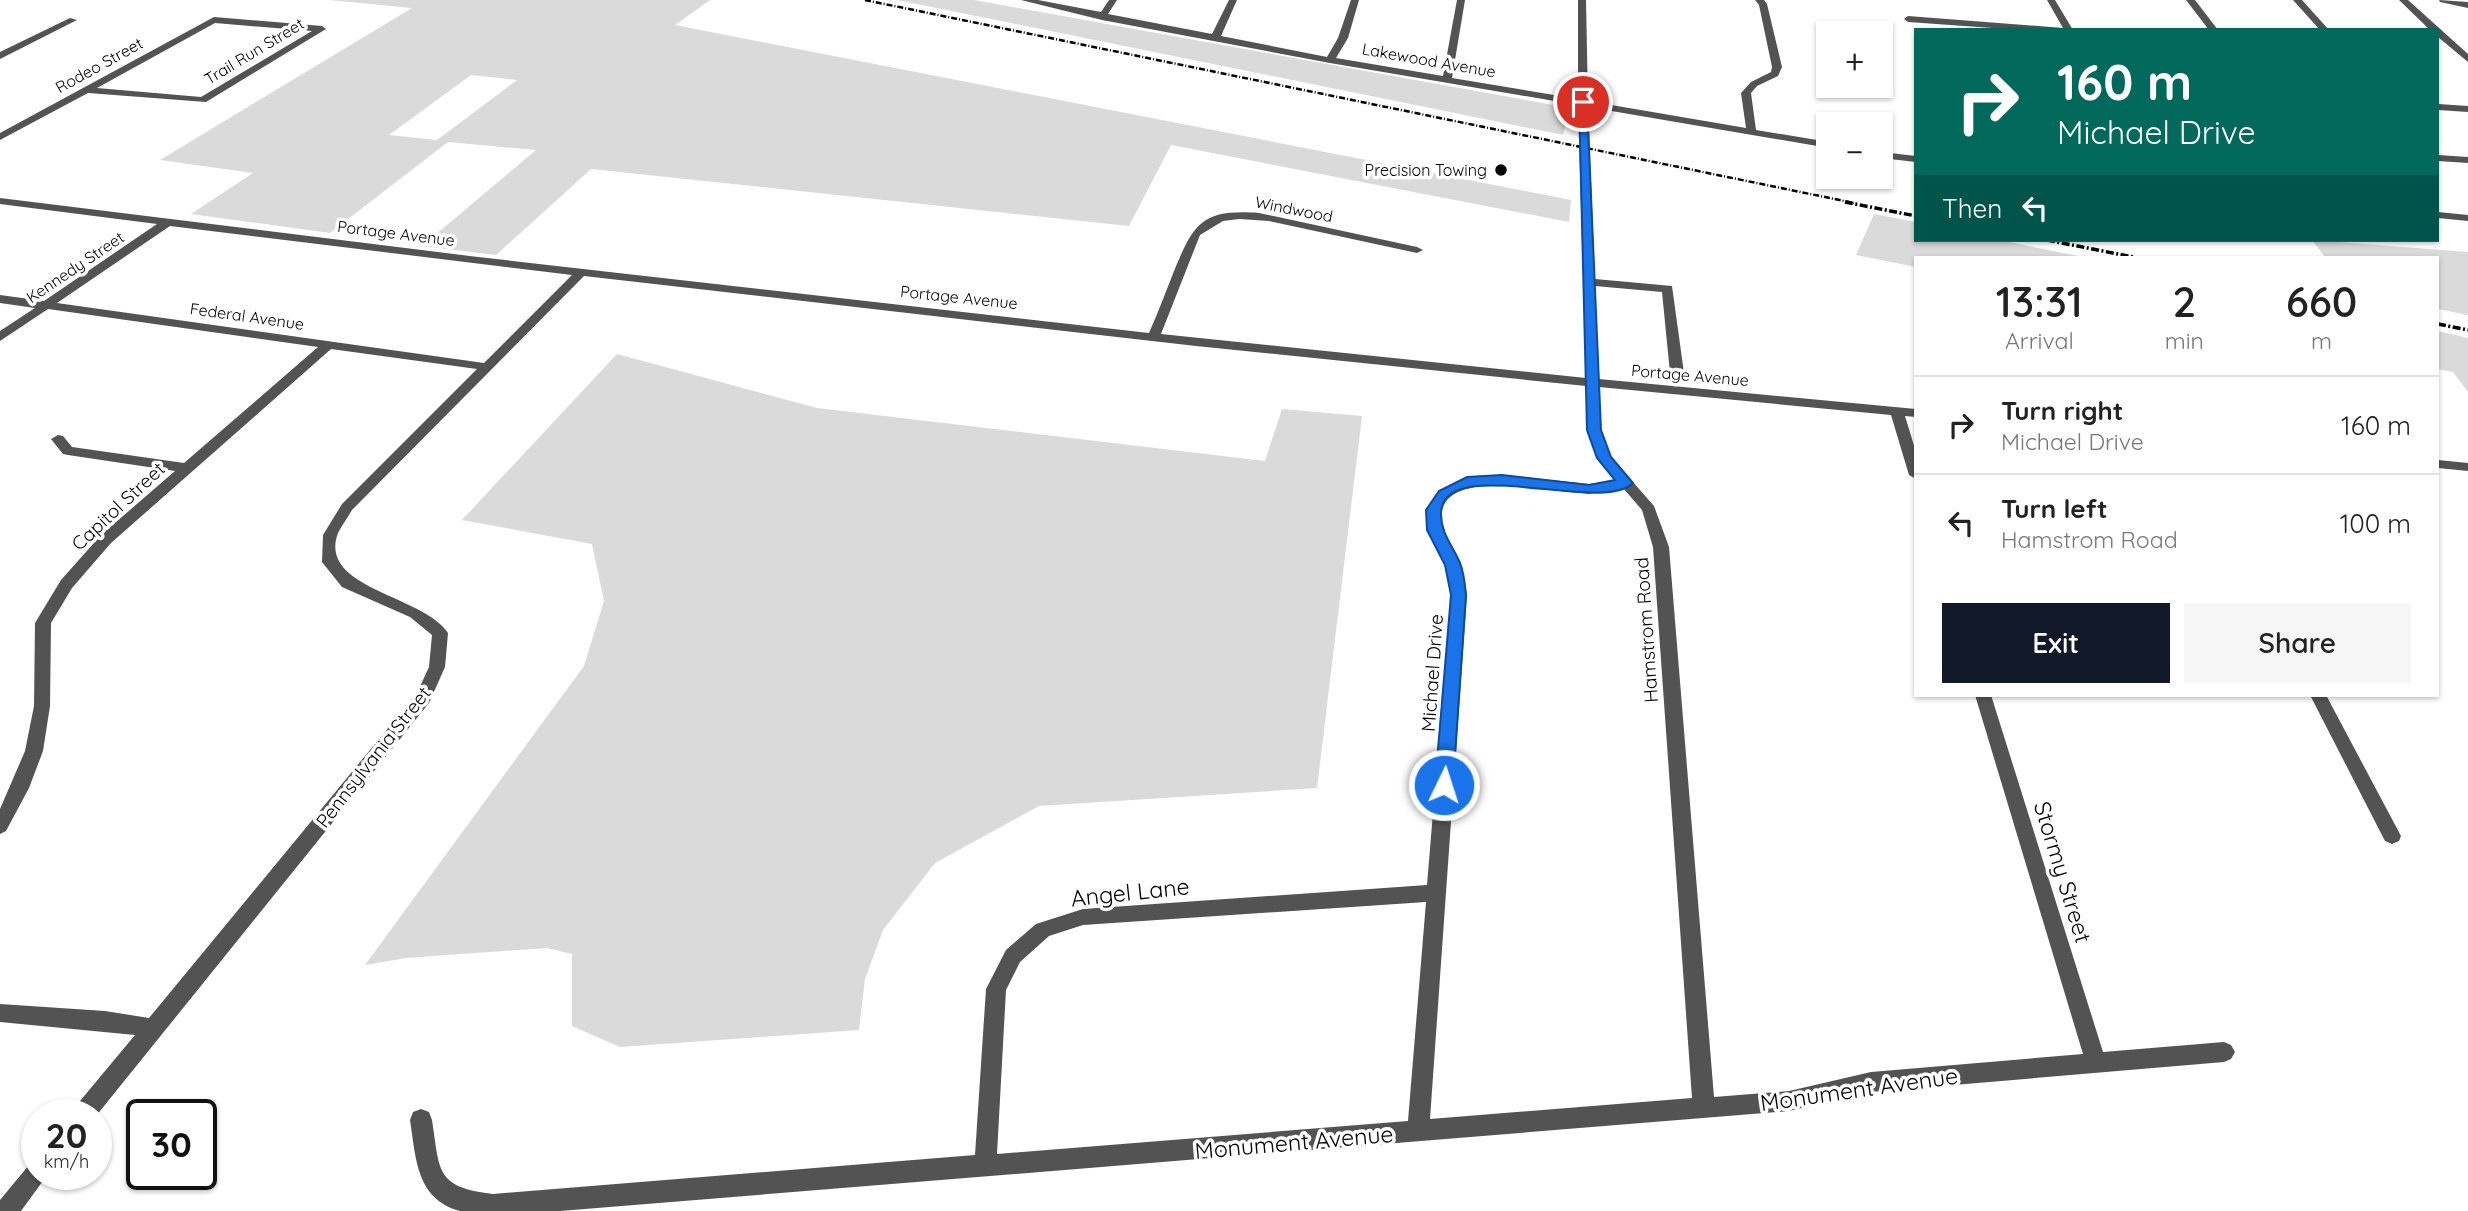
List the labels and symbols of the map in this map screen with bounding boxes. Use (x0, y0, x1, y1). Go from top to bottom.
street label: Trail Run Street (200, 13, 308, 89)
street label: Rodeo Street (52, 33, 146, 97)
street label: Lakewood Avenue (1360, 38, 1498, 82)
pin (1553, 72, 1613, 132)
place label: Precision Towing (1365, 160, 1487, 180)
marker: Precision Towing (1493, 162, 1509, 178)
street label: Windwood (1253, 192, 1335, 226)
street label: Portage Avenue (336, 216, 456, 250)
street label: Kennedy Street (22, 227, 128, 307)
street label: Portage Avenue (899, 281, 1019, 313)
street label: Federal Avenue (189, 298, 305, 334)
street label: Portage Avenue (1630, 360, 1750, 390)
street label: Capitol Street (66, 457, 170, 555)
street label: Hamstrom Road (1629, 556, 1663, 704)
street label: Michael Drive (1416, 613, 1448, 733)
street label: Pennsylvania Street (310, 682, 436, 832)
position arrow (1407, 748, 1481, 822)
street label: Stormy Street (2028, 798, 2098, 946)
street label: Angel Lane (1069, 871, 1191, 913)
street label: Monument Avenue (1758, 1061, 1960, 1117)
speed limit sign: 30 (126, 1099, 217, 1190)
street label: Monument Avenue (1193, 1119, 1395, 1165)

